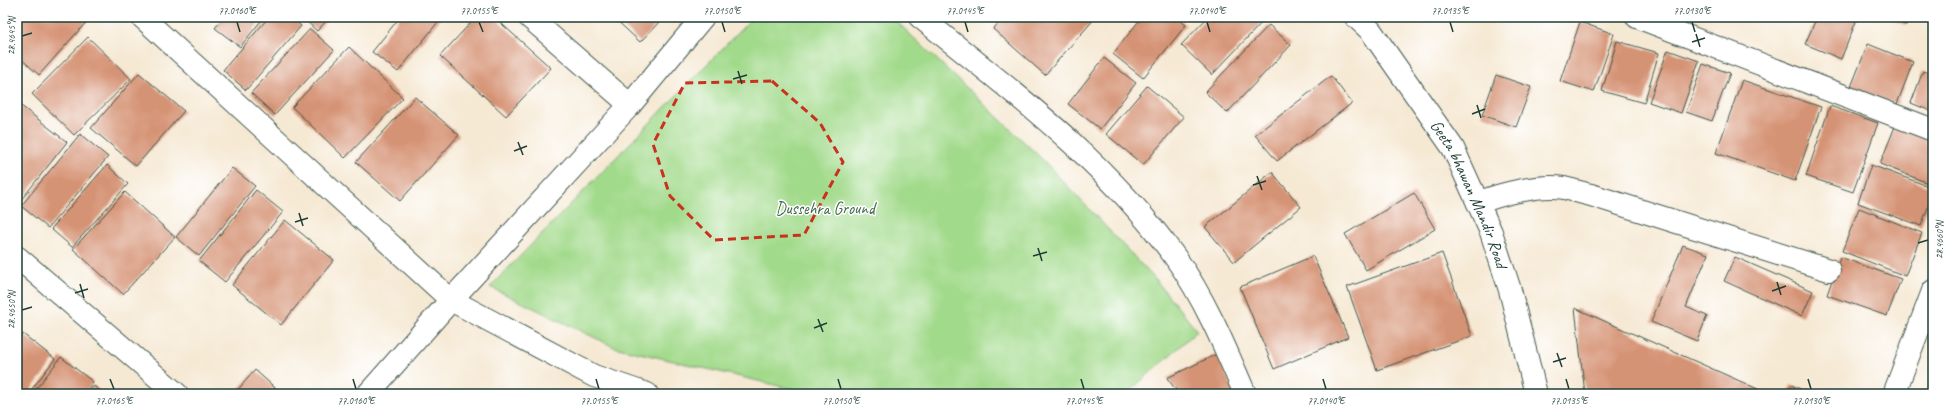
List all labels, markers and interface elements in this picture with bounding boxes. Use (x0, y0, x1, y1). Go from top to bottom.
text: 77.0160°E (218, 4, 257, 17)
text: 77.0155°E (460, 4, 499, 17)
text: 77.0150°E (703, 4, 742, 17)
text: 77.0145°E (946, 4, 985, 17)
text: 77.0140°E (1188, 4, 1227, 17)
text: 77.0135°E (1431, 4, 1470, 17)
text: 77.0130°E (1673, 4, 1712, 17)
text: 28.4645°N (5, 15, 18, 55)
street label: Geeta bhawan Mandir Road (1426, 116, 1513, 273)
park label: Dussehra Ground (775, 198, 877, 219)
text: 28.4660°N (1933, 219, 1946, 259)
text: 28.4650°N (5, 289, 18, 329)
text: 77.0165°E (95, 394, 134, 407)
text: 77.0160°E (337, 394, 376, 407)
text: 77.0155°E (580, 394, 619, 407)
text: 77.0150°E (822, 394, 861, 407)
text: 77.0145°E (1065, 394, 1104, 407)
text: 77.0140°E (1307, 394, 1346, 407)
text: 77.0135°E (1550, 394, 1589, 407)
text: 77.0130°E (1792, 394, 1831, 407)

